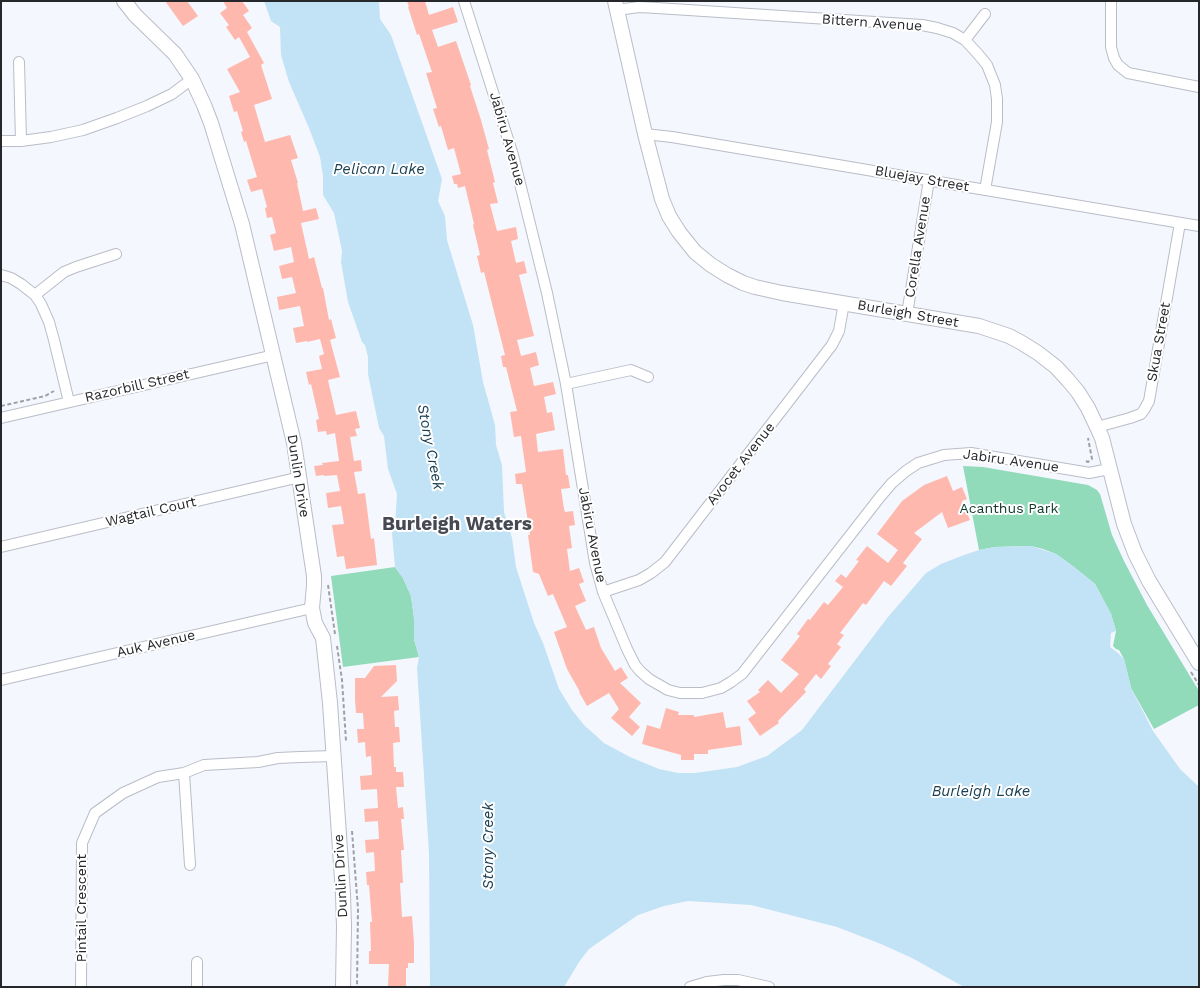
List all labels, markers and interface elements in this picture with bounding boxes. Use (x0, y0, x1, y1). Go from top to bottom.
street label: Bittern Avenue (821, 11, 923, 35)
street label: Jabiru Avenue (486, 90, 528, 188)
water label: Pelican Lake (333, 161, 425, 179)
street label: Bluejay Street (874, 162, 970, 196)
street label: Corella Avenue (902, 195, 934, 299)
street label: Burleigh Street (856, 297, 960, 331)
street label: Skua Street (1144, 301, 1174, 383)
street label: Razorbill Street (83, 366, 191, 406)
water label: Stony Creek (413, 403, 447, 491)
street label: Avocet Avenue (703, 419, 779, 509)
street label: Dunlin Drive (283, 433, 313, 519)
street label: Jabiru Avenue (962, 446, 1060, 476)
street label: Jabiru Avenue (575, 486, 609, 584)
street label: Wagtail Court (104, 493, 198, 531)
park label: Acanthus Park (960, 501, 1058, 517)
district label: Burleigh Waters (382, 513, 532, 535)
street label: Auk Avenue (115, 627, 197, 661)
water label: Burleigh Lake (932, 783, 1030, 801)
water label: Stony Creek (480, 803, 498, 889)
street label: Dunlin Drive (330, 834, 352, 918)
street label: Pintail Crescent (74, 854, 90, 962)

